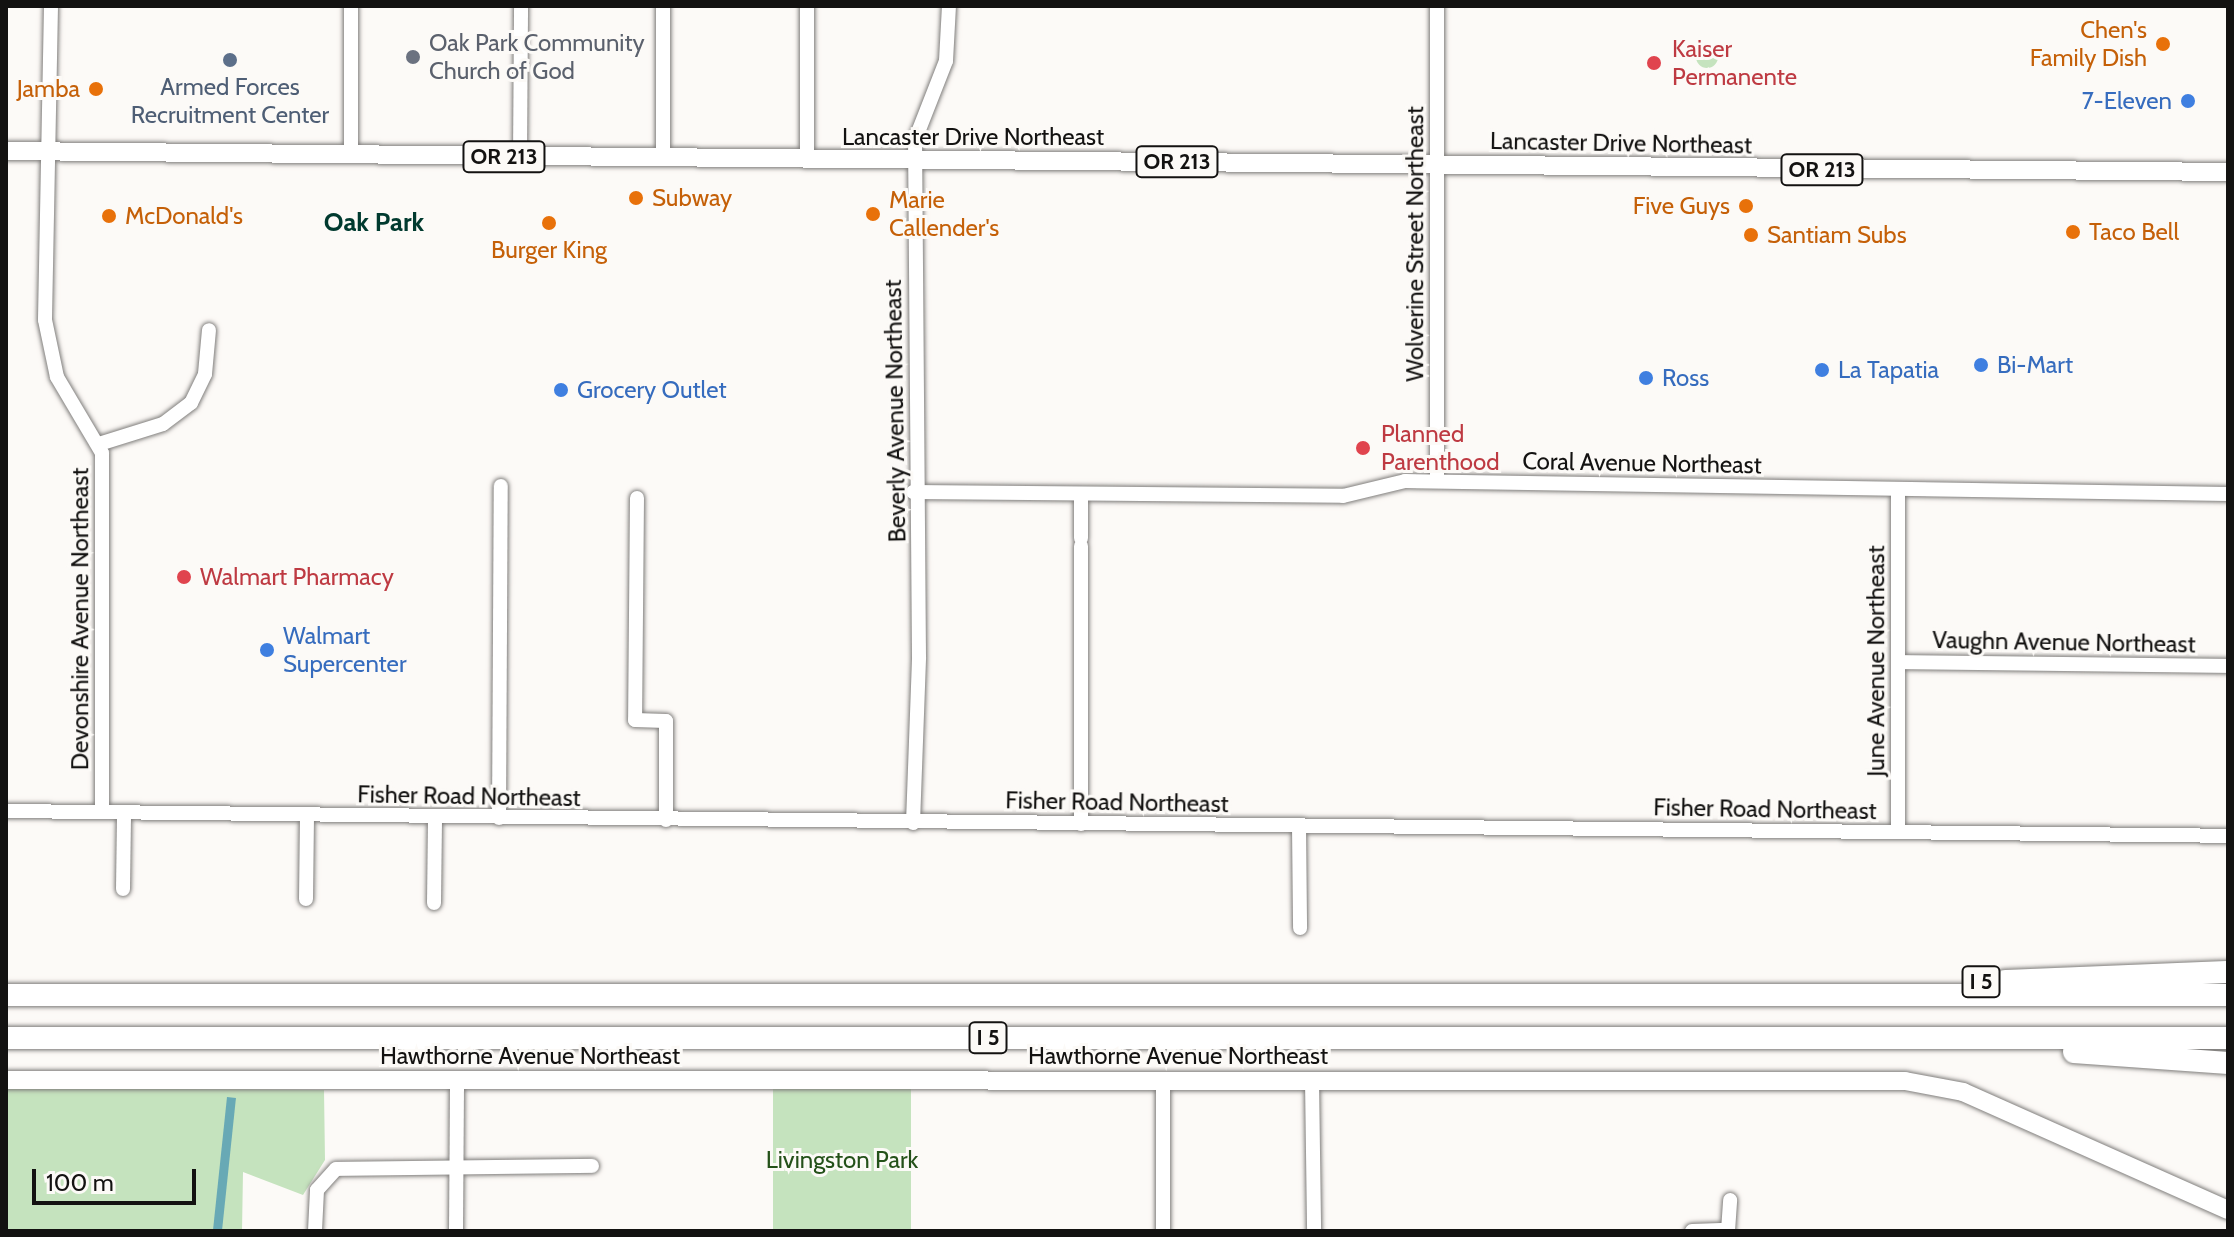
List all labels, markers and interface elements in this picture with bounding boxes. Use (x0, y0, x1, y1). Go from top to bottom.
place label: Chen's Family Dish (2030, 16, 2147, 72)
place label: Oak Park Community Church of God (429, 29, 645, 85)
place label: Kaiser Permanente (1672, 35, 1797, 91)
marker: Chen's Family Dish (2154, 35, 2172, 53)
marker: Oak Park Community Church of God (404, 48, 422, 66)
marker: Armed Forces Recruitment Center (221, 51, 239, 69)
marker: Kaiser Permanente (1643, 52, 1665, 74)
place label: Armed Forces Recruitment Center (131, 73, 329, 129)
place label: Jamba (17, 75, 80, 103)
marker: Jamba (87, 80, 105, 98)
place label: 7-Eleven (2082, 87, 2172, 115)
marker: 7-Eleven (2179, 92, 2197, 110)
street label: Wolverine Street Northeast (1401, 106, 1429, 382)
street label: Lancaster Drive Northeast (842, 123, 1104, 151)
street label: Lancaster Drive Northeast (1490, 126, 1752, 160)
road number: OR 213 (462, 139, 546, 175)
road number: OR 213 (1135, 144, 1219, 180)
road number: OR 213 (1780, 152, 1864, 188)
place label: Subway (652, 184, 732, 212)
place label: Marie Callender's (889, 186, 999, 242)
marker: Subway (627, 189, 645, 207)
place label: Five Guys (1633, 192, 1730, 220)
marker: Five Guys (1737, 197, 1755, 215)
place label: McDonald's (125, 202, 243, 230)
marker: Marie Callender's (864, 205, 882, 223)
marker: McDonald's (100, 207, 118, 225)
district label: Oak Park (324, 207, 424, 239)
marker: Burger King (540, 214, 558, 232)
place label: Taco Bell (2089, 218, 2179, 246)
place label: Santiam Subs (1767, 221, 1907, 249)
marker: Taco Bell (2064, 223, 2082, 241)
marker: Santiam Subs (1742, 226, 1760, 244)
place label: Burger King (491, 236, 607, 264)
street label: Beverly Avenue Northeast (878, 279, 912, 543)
place label: Bi-Mart (1997, 351, 2073, 379)
place label: La Tapatia (1838, 356, 1939, 384)
marker: Bi-Mart (1972, 356, 1990, 374)
marker: La Tapatia (1813, 361, 1831, 379)
place label: Ross (1662, 364, 1709, 392)
marker: Ross (1637, 369, 1655, 387)
place label: Grocery Outlet (577, 376, 727, 404)
marker: Grocery Outlet (552, 381, 570, 399)
place label: Planned Parenthood (1381, 420, 1500, 476)
marker: Planned Parenthood (1352, 437, 1374, 459)
street label: Coral Avenue Northeast (1522, 447, 1762, 479)
street label: Devonshire Avenue Northeast (66, 468, 94, 770)
street label: June Avenue Northeast (1862, 545, 1890, 777)
place label: Walmart Pharmacy (200, 563, 394, 591)
marker: Walmart Pharmacy (175, 568, 193, 586)
place label: Walmart Supercenter (283, 622, 406, 678)
street label: Vaughn Avenue Northeast (1932, 625, 2196, 659)
marker: Walmart Supercenter (258, 641, 276, 659)
street label: Fisher Road Northeast (357, 780, 581, 812)
street label: Fisher Road Northeast (1005, 786, 1229, 818)
street label: Fisher Road Northeast (1653, 793, 1877, 825)
road number: I 5 (1961, 964, 2001, 1000)
road number: I 5 (968, 1020, 1008, 1056)
street label: Hawthorne Avenue Northeast (380, 1042, 680, 1070)
street label: Hawthorne Avenue Northeast (1028, 1042, 1328, 1070)
park label: Livingston Park (766, 1146, 918, 1174)
scale bar (36, 1153, 200, 1203)
text: 100 m (46, 1168, 114, 1197)

